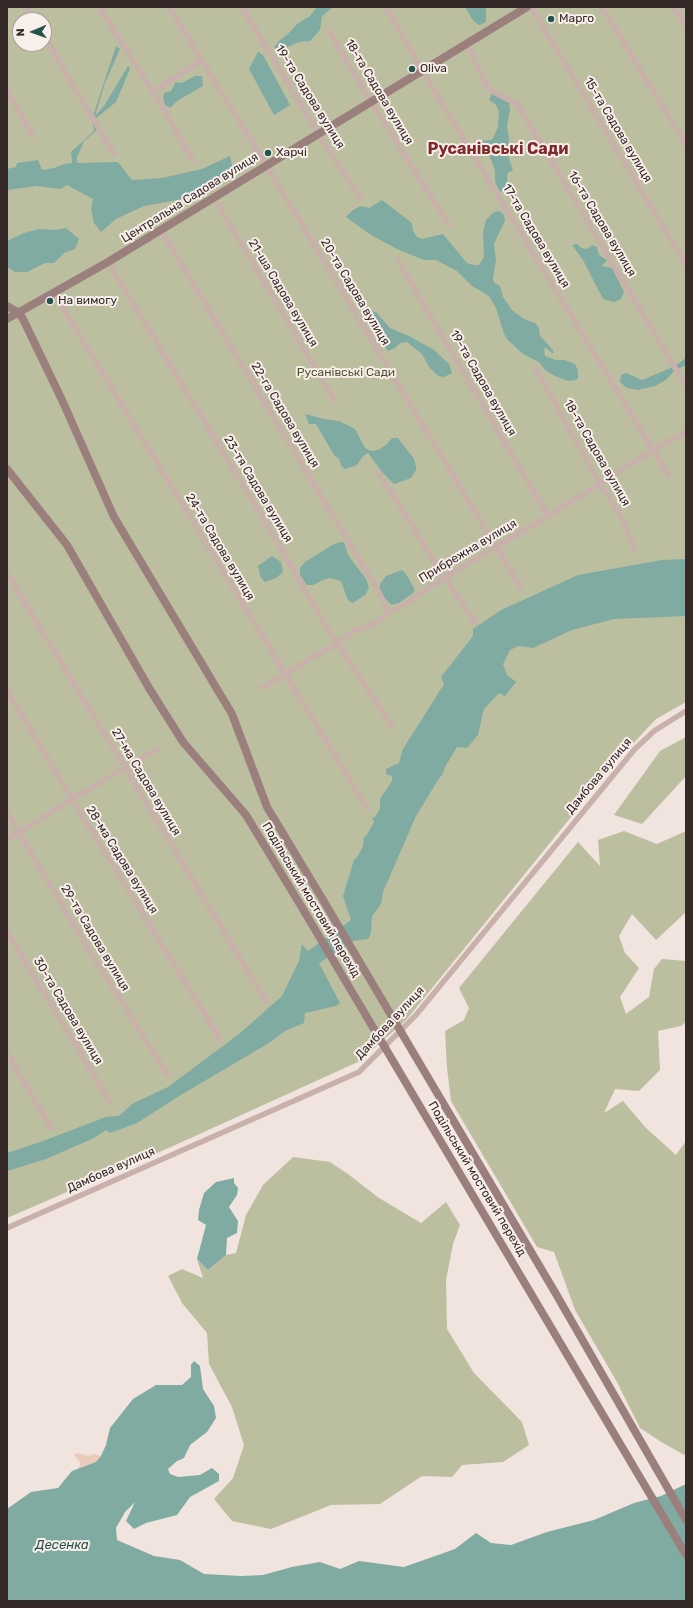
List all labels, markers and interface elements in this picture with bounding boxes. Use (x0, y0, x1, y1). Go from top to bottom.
north arrow (12, 12, 52, 52)
place label: Марго (559, 12, 594, 26)
marker: Марго (546, 14, 556, 24)
text: N (14, 28, 27, 37)
street label: 18-та Садова вулиця (342, 37, 416, 147)
street label: 19-та Садова вулиця (272, 42, 348, 152)
place label: Oliva (420, 62, 447, 76)
marker: Oliva (407, 64, 417, 74)
street label: 15-та Садова вулиця (581, 75, 655, 185)
district label: Русанівські Сади (428, 139, 568, 159)
place label: Харчі (276, 146, 307, 160)
marker: Харчі (263, 148, 273, 158)
street label: Центральна Садова вулиця (119, 150, 261, 246)
street label: 16-та Садова вулиця (565, 169, 639, 279)
street label: 17-та Садова вулиця (499, 181, 573, 291)
street label: 20-та Садова вулиця (317, 236, 393, 348)
street label: 21-ша Садова вулиця (245, 237, 321, 349)
place label: На вимогу (58, 294, 117, 308)
marker: На вимогу (45, 296, 55, 306)
street label: 19-та Садова вулиця (447, 328, 519, 438)
street label: 22-га Садова вулиця (248, 360, 322, 470)
park label: Русанівські Сади (297, 366, 395, 380)
street label: 18-та Садова вулиця (561, 397, 633, 509)
street label: 23-тя Садова вулиця (220, 433, 296, 545)
street label: 24-та Садова вулиця (182, 491, 258, 603)
street label: Прибрежна вулиця (417, 516, 519, 586)
street label: 27-ма Садова вулиця (108, 726, 184, 838)
street label: Дамбова вулиця (563, 735, 635, 817)
street label: 28-ма Садова вулиця (83, 803, 161, 917)
street label: Подільський мостовий перехід (259, 820, 363, 980)
street label: 29-та Садова вулиця (57, 882, 133, 994)
street label: 30-та Садова вулиця (30, 955, 106, 1067)
street label: Дамбова вулиця (352, 983, 428, 1063)
street label: Подільський мостовий перехід (425, 1099, 529, 1259)
street label: Дамбова вулиця (65, 1144, 157, 1196)
water label: Десенка (35, 1537, 89, 1553)

